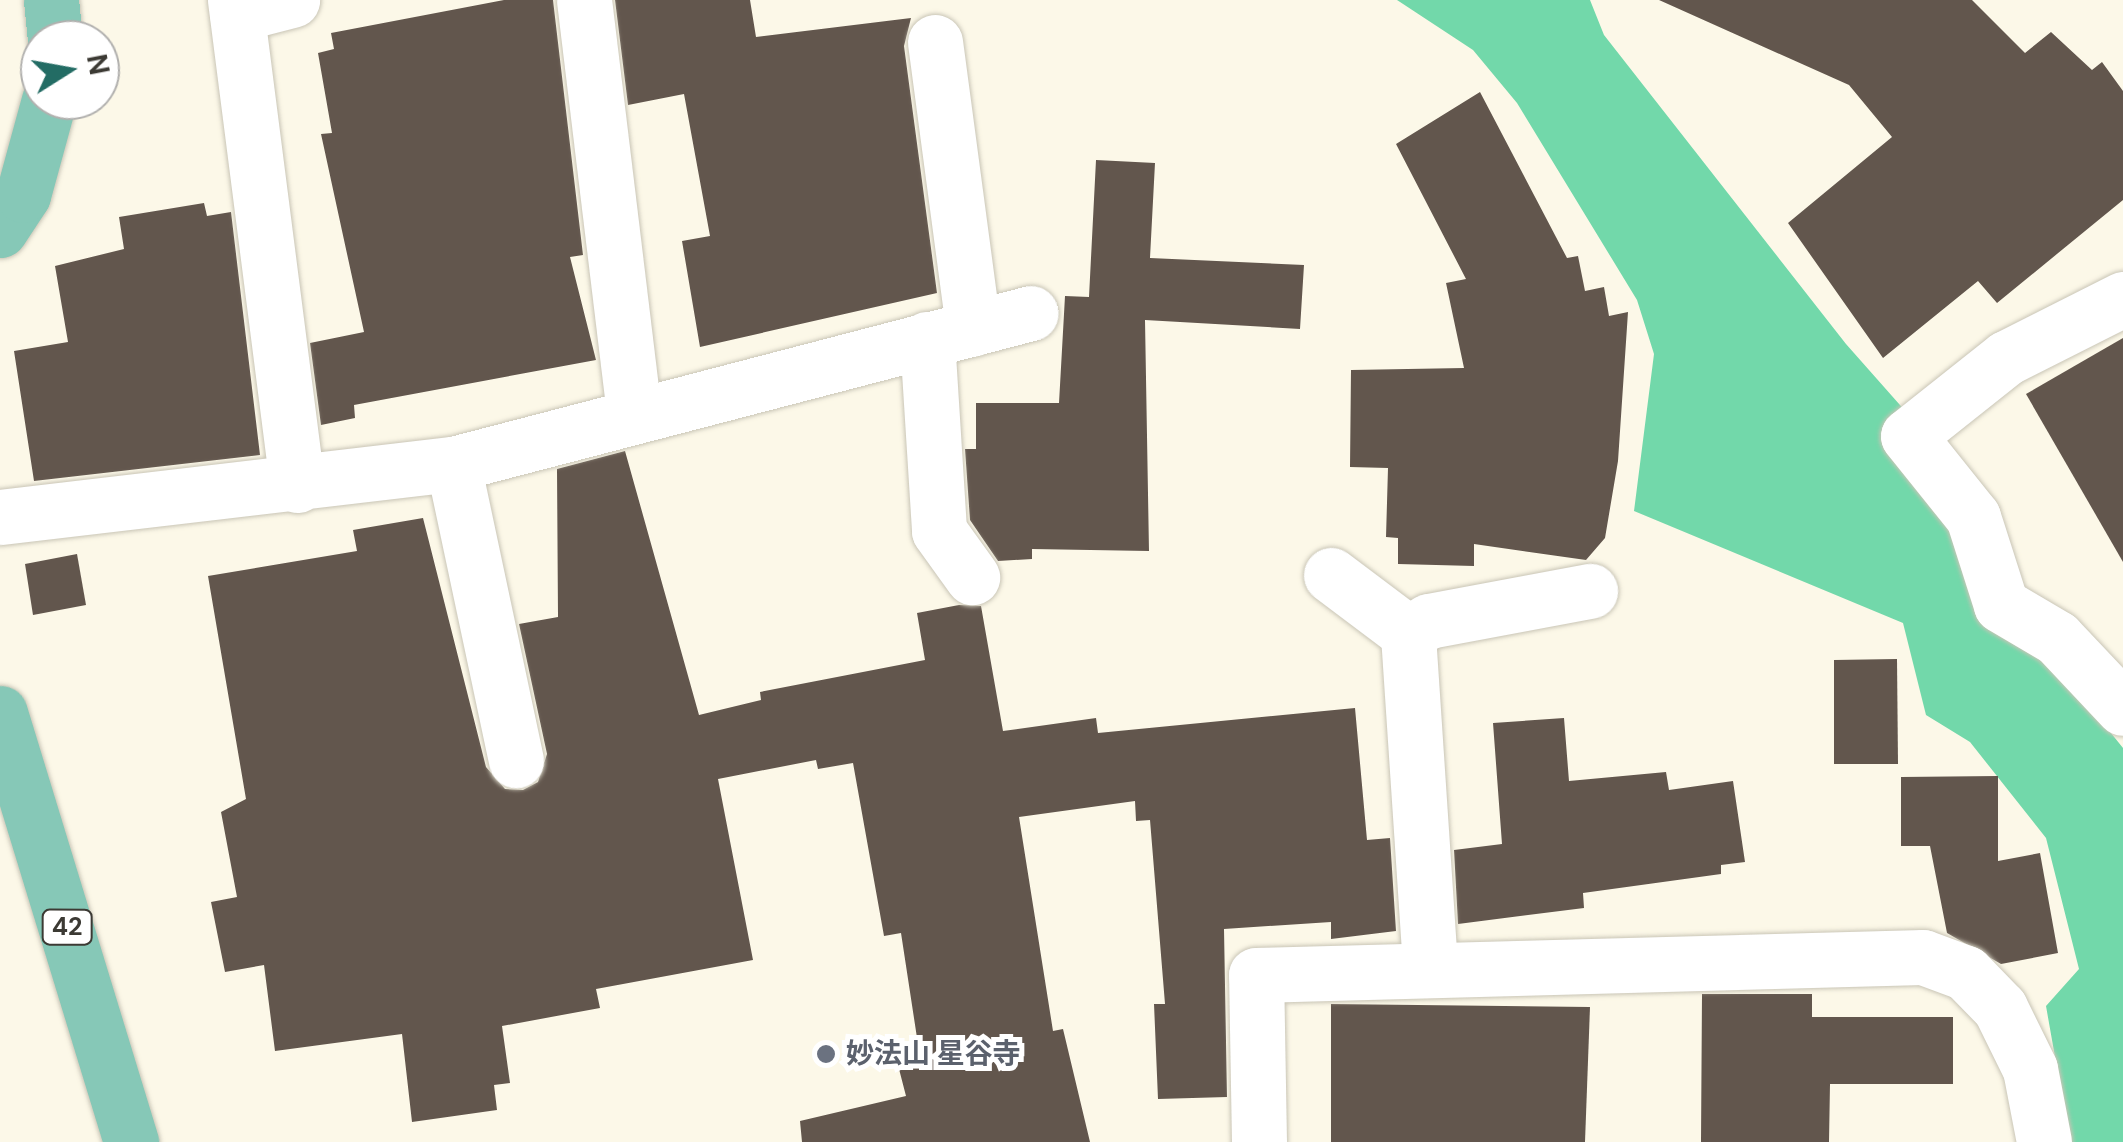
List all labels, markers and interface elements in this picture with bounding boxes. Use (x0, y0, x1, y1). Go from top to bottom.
north arrow (20, 20, 120, 120)
text: N (78, 51, 118, 78)
road number: 42 (40, 907, 94, 947)
place label: 妙法山 星谷寺 (846, 1037, 1021, 1071)
marker: 妙法山 星谷寺 (815, 1043, 837, 1065)

